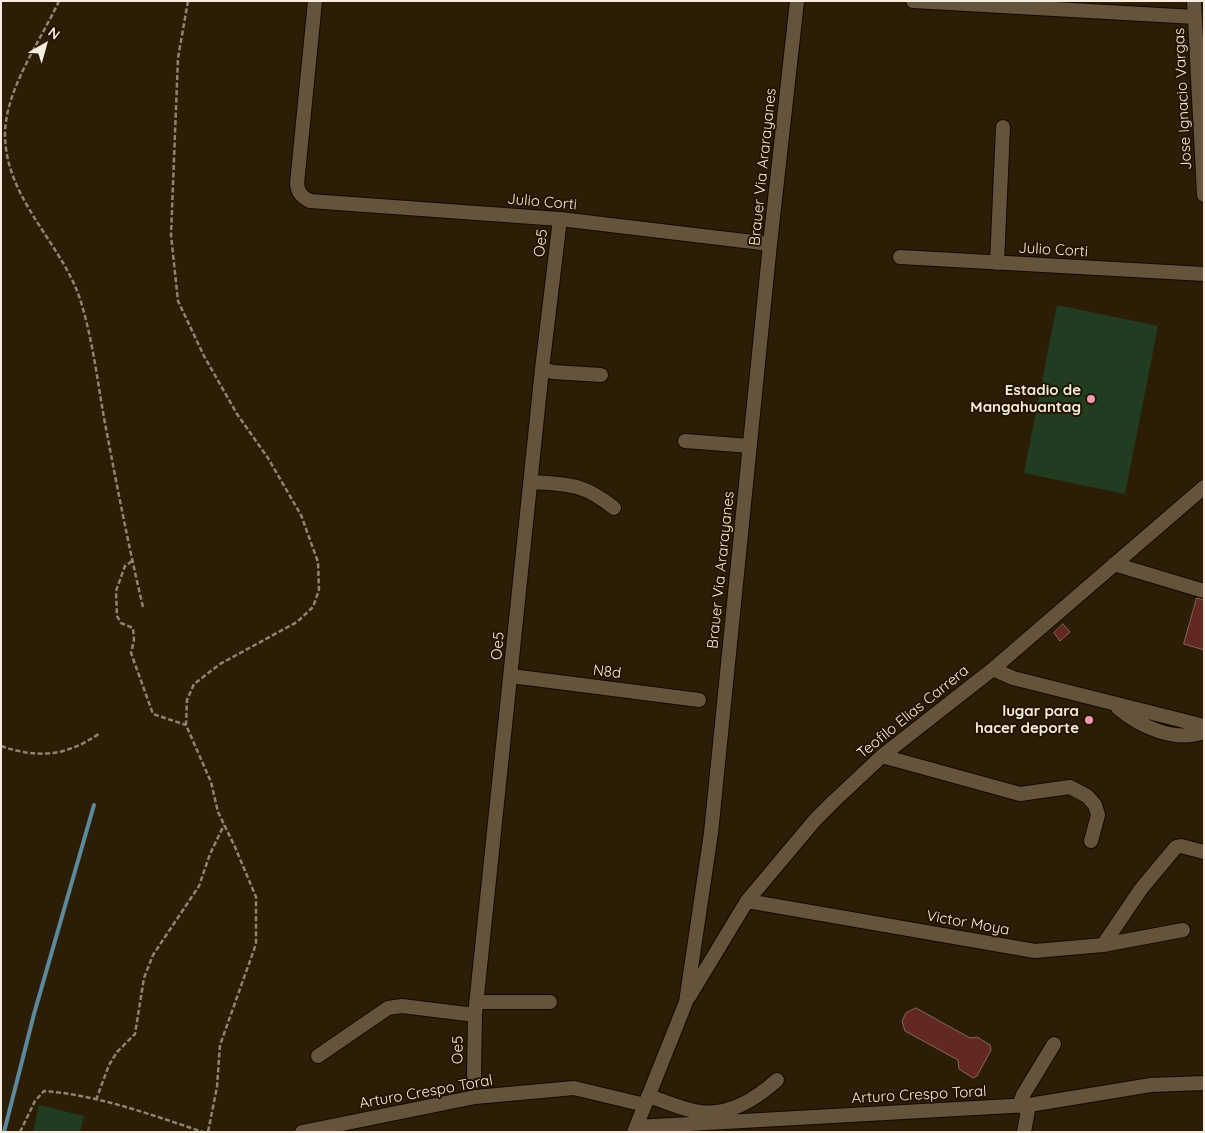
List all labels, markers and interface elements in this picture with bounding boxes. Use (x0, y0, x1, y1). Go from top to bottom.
north arrow (20, 20, 70, 70)
text: N (45, 23, 64, 43)
street label: Jose Ignacio Vargas (1170, 28, 1196, 170)
street label: Brauer Via Ararayanes (746, 87, 780, 247)
street label: Julio Corti (506, 190, 578, 214)
street label: Oe5 (530, 228, 552, 258)
street label: Julio Corti (1018, 239, 1088, 261)
place label: Estadio de Mangahuantag (970, 381, 1081, 416)
marker: Estadio de Mangahuantag (1085, 393, 1097, 405)
street label: Brauer Via Ararayanes (704, 490, 738, 650)
street label: Oe5 (488, 631, 508, 661)
street label: N8d (592, 661, 622, 683)
street label: Teofilo Elias Carrera (854, 661, 972, 763)
place label: lugar para hacer deporte (975, 702, 1079, 737)
marker: lugar para hacer deporte (1083, 714, 1095, 726)
street label: Victor Moya (925, 907, 1011, 939)
street label: Oe5 (449, 1036, 467, 1064)
street label: Arturo Crespo Toral (358, 1071, 494, 1113)
street label: Arturo Crespo Toral (851, 1082, 987, 1108)

